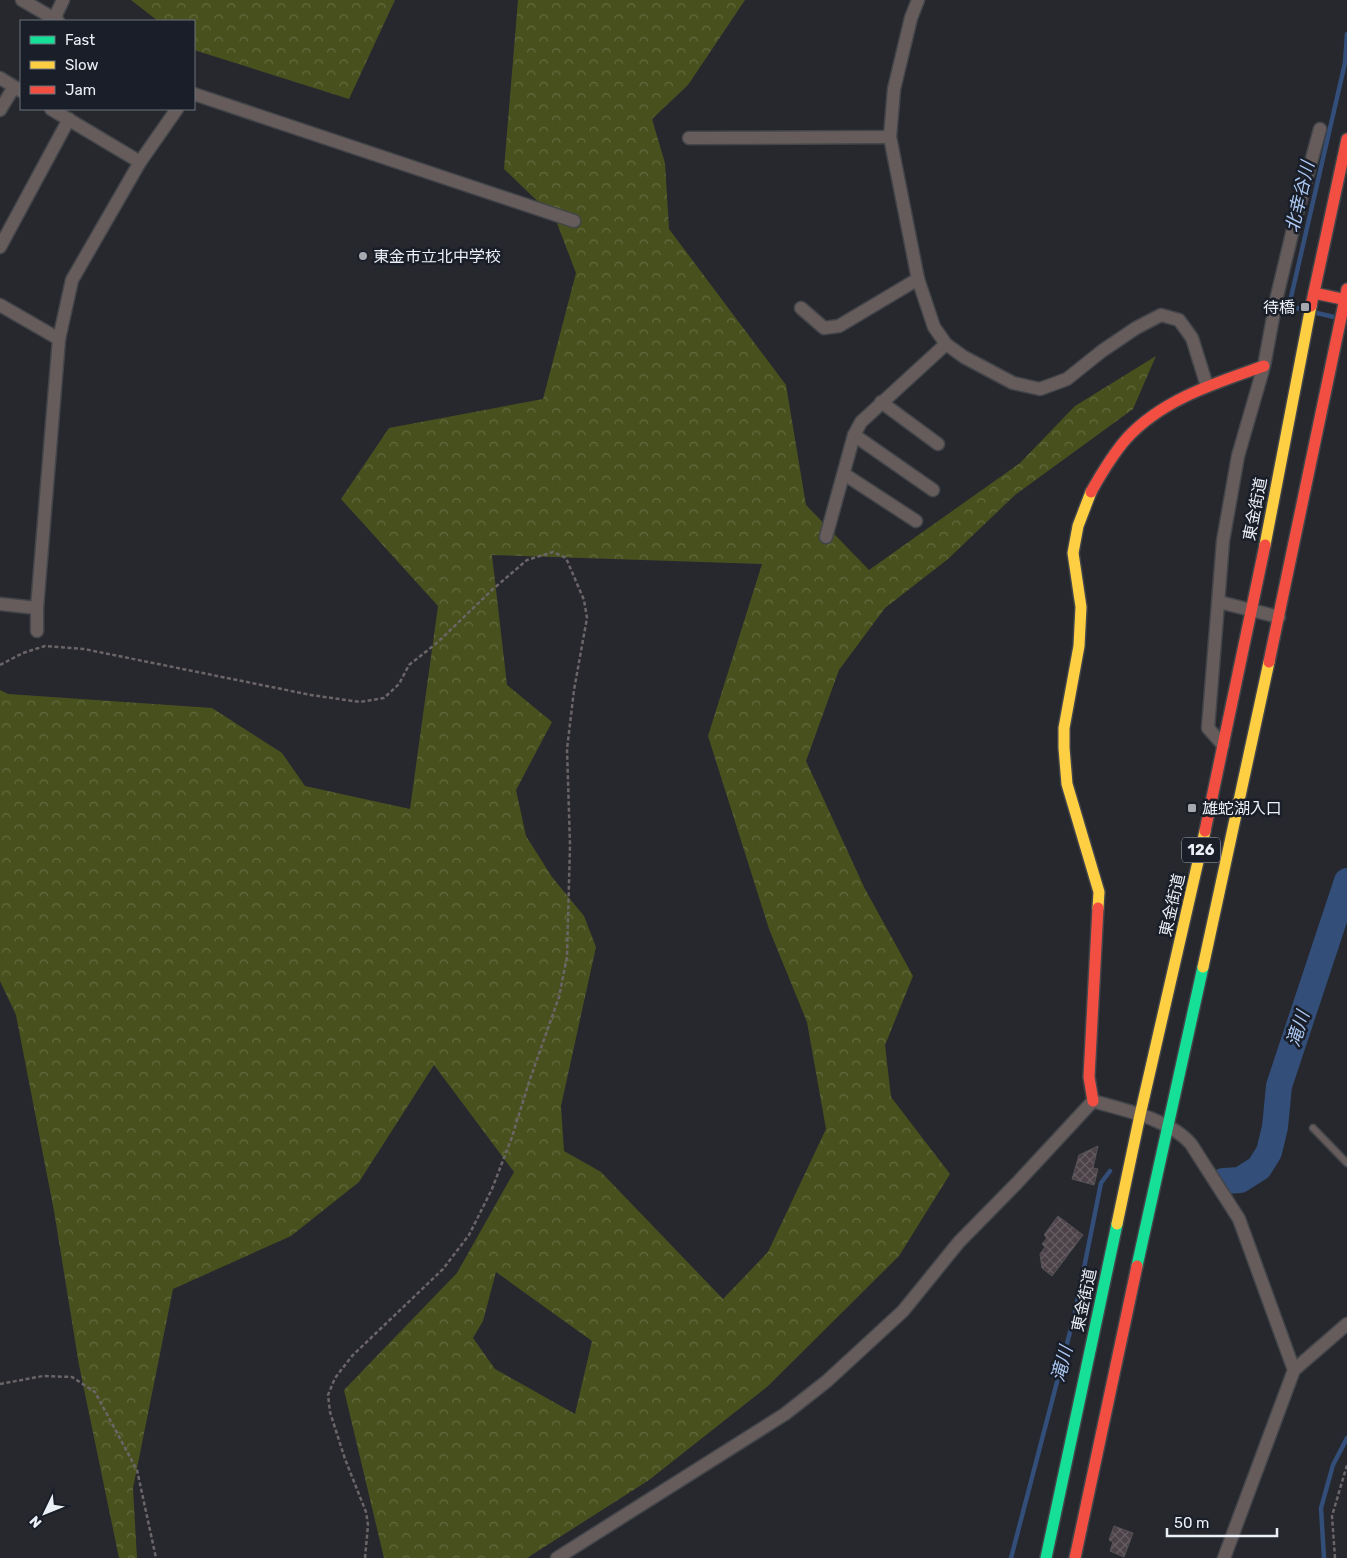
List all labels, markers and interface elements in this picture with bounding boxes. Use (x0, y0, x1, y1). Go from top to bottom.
legend (20, 20, 195, 110)
text: Fast (65, 31, 95, 49)
text: Slow (65, 56, 98, 74)
text: Jam (65, 81, 96, 99)
water label: 北幸谷川 (1281, 157, 1319, 235)
place label: 東金市立北中学校 (373, 247, 501, 266)
marker: 東金市立北中学校 (357, 250, 369, 262)
place label: 待橋 (1263, 298, 1295, 317)
marker: 待橋 (1299, 301, 1311, 313)
street label: 東金街道 (1240, 476, 1270, 542)
place label: 雄蛇湖入口 (1202, 799, 1282, 818)
marker: 雄蛇湖入口 (1186, 802, 1198, 814)
road number: 126 (1182, 838, 1220, 862)
street label: 東金街道 (1156, 872, 1188, 938)
water label: 滝川 (1282, 1007, 1315, 1050)
street label: 東金街道 (1068, 1267, 1100, 1333)
water label: 滝川 (1047, 1342, 1078, 1384)
north arrow (20, 1488, 70, 1538)
scale bar (1167, 1506, 1277, 1538)
text: N (26, 1512, 46, 1531)
text: 50 m (1174, 1514, 1209, 1532)

